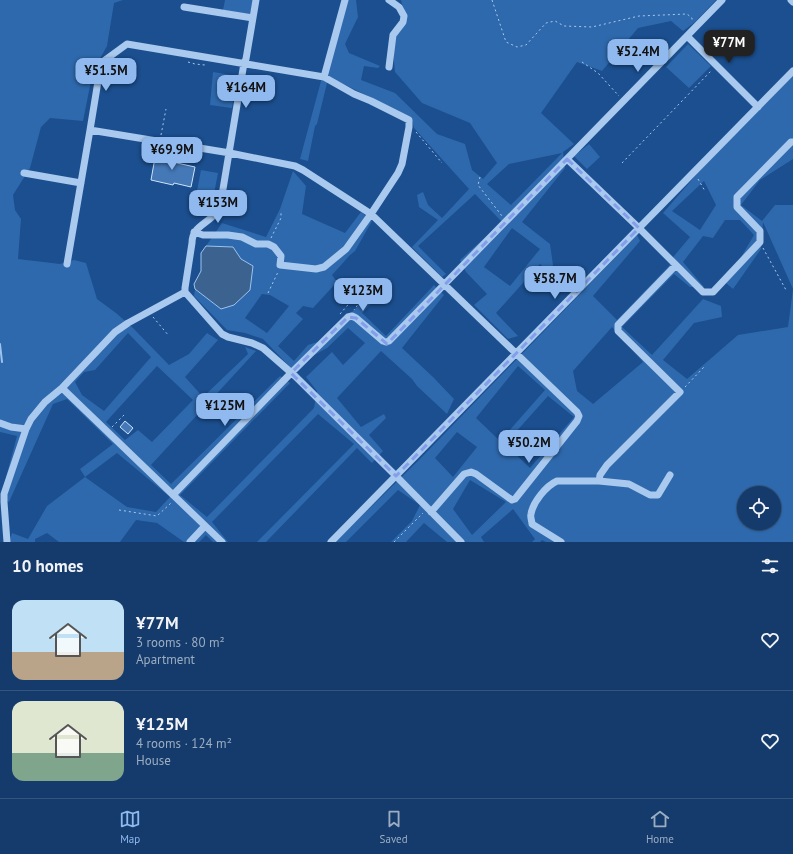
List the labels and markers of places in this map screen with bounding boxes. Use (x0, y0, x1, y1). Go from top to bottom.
pin: ¥77M (705, 30, 753, 64)
pin: ¥52.4M (605, 39, 671, 73)
pin: ¥51.5M (73, 58, 139, 92)
pin: ¥164M (218, 75, 274, 109)
pin: ¥69.9M (139, 137, 205, 171)
pin: ¥153M (190, 190, 246, 224)
pin: ¥58.7M (522, 266, 588, 300)
pin: ¥123M (335, 278, 391, 312)
pin: ¥125M (197, 393, 253, 427)
pin: ¥50.2M (496, 430, 562, 464)

